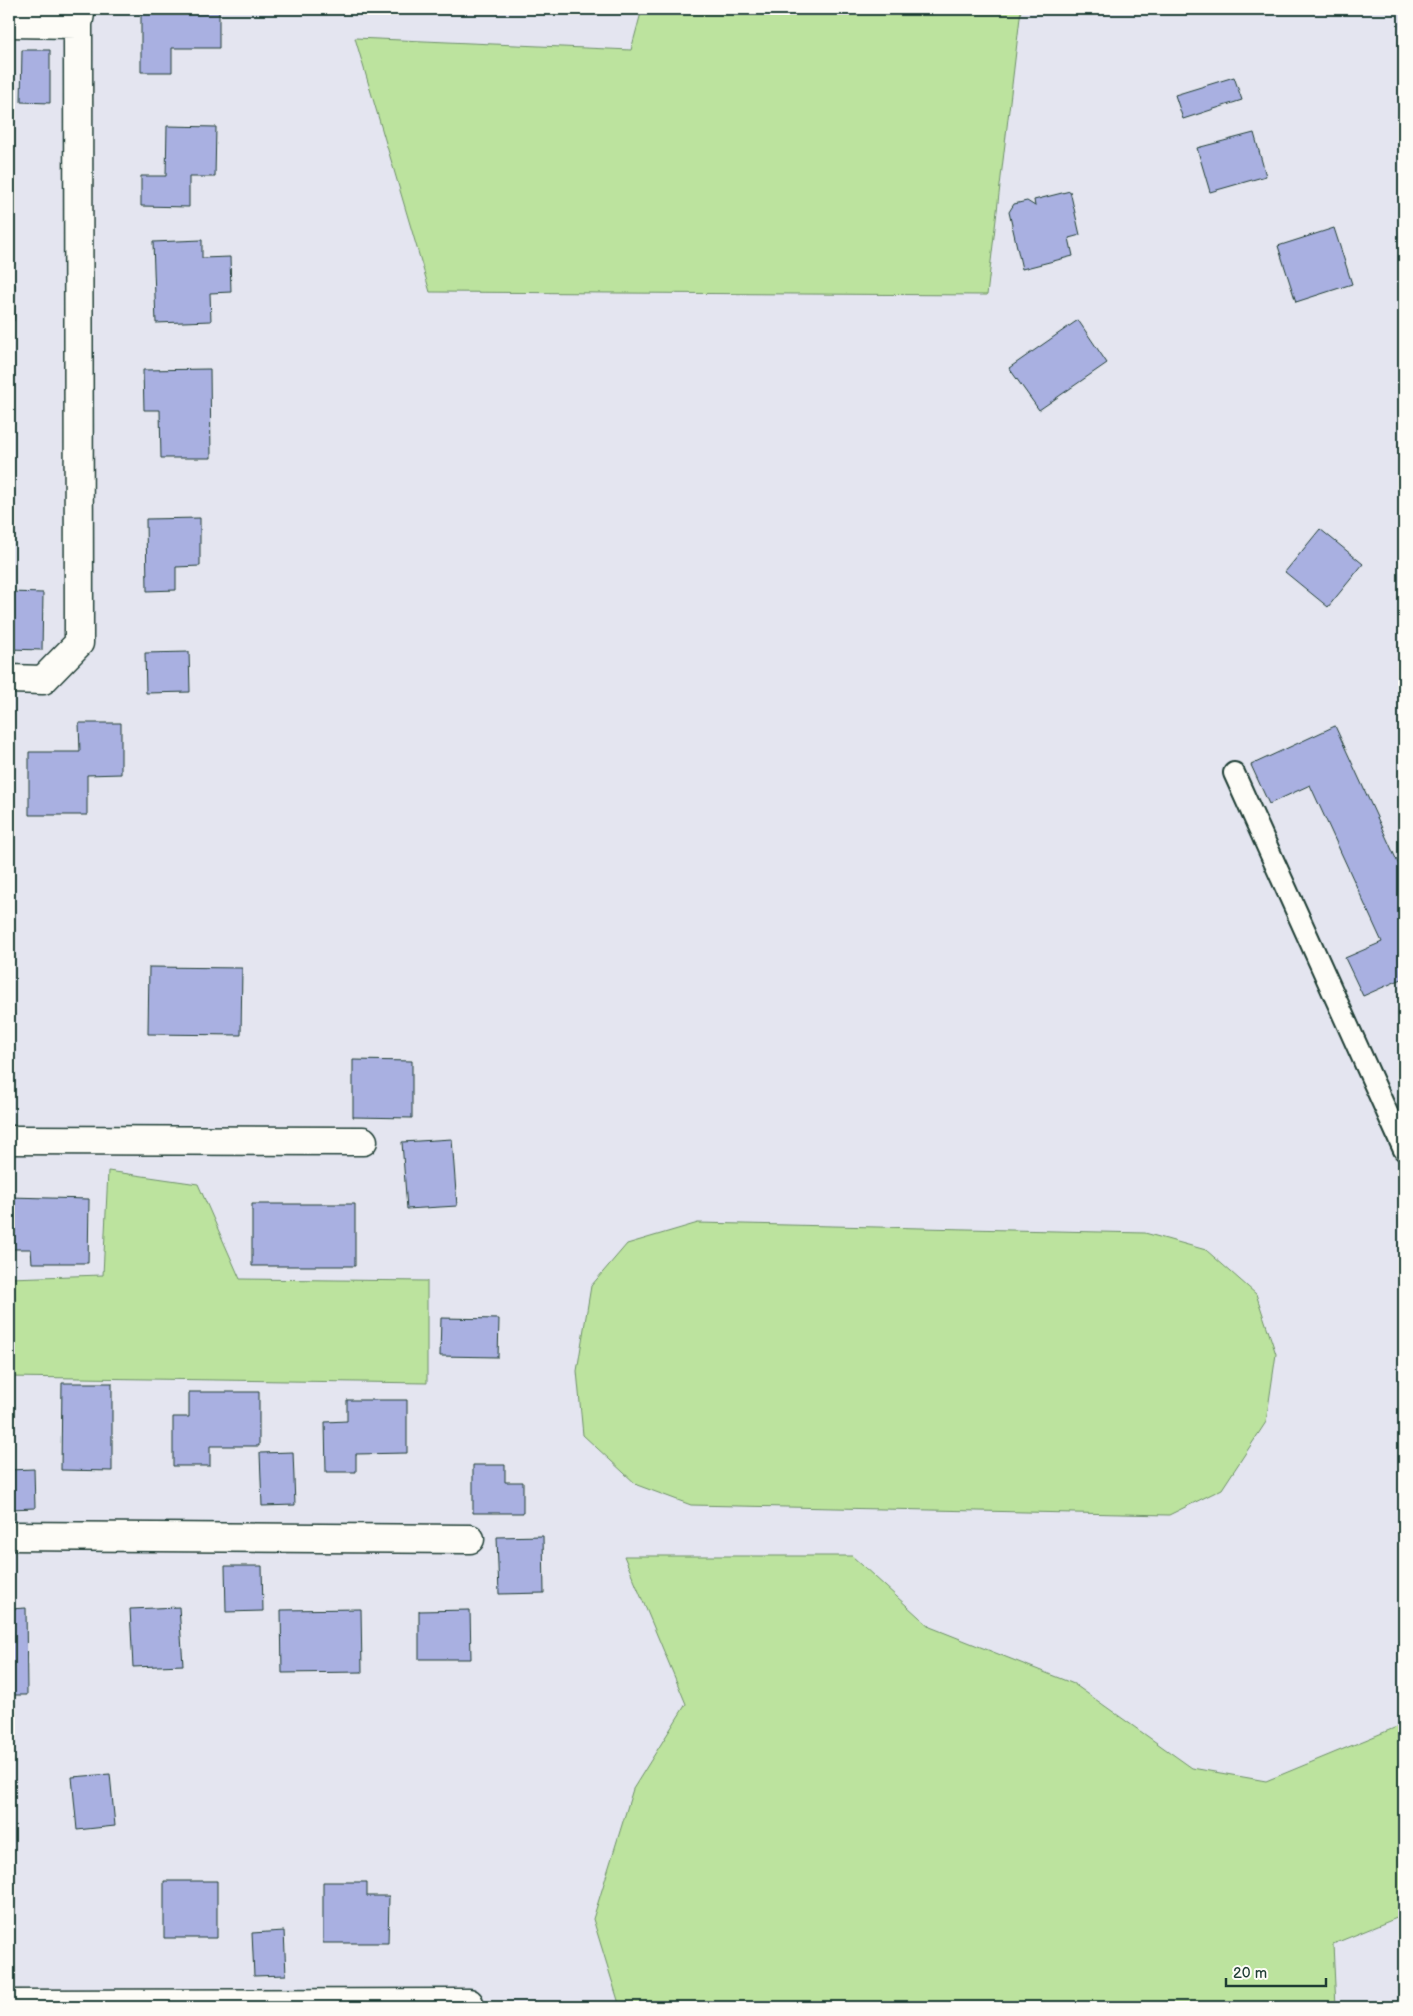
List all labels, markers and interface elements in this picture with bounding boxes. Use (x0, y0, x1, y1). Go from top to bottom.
scale bar (1226, 1956, 1326, 1988)
text: 20 m (1233, 1964, 1267, 1983)

